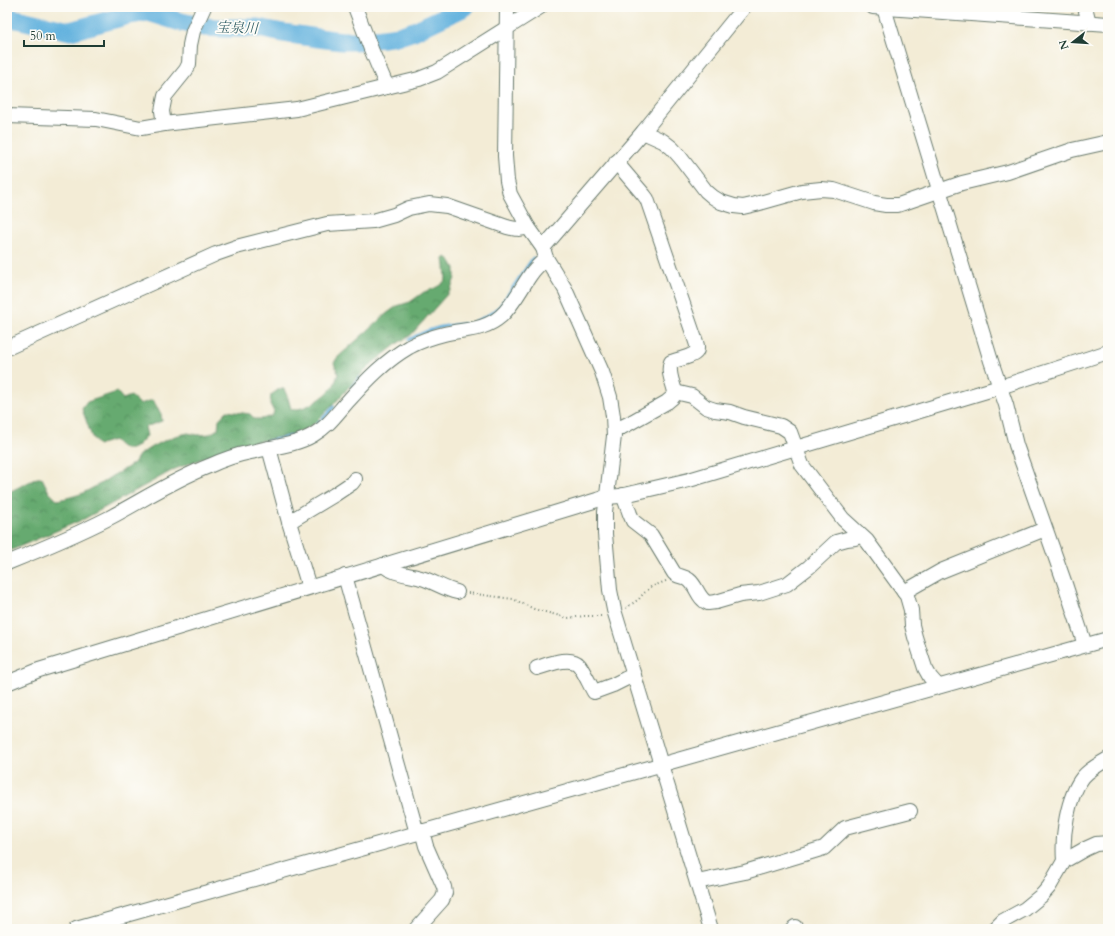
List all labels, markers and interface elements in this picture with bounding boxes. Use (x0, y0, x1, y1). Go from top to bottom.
water label: 宝泉川 (216, 18, 260, 38)
scale bar (24, 22, 104, 48)
north arrow (1053, 22, 1093, 62)
text: 50 m (30, 28, 57, 44)
text: N (1055, 38, 1072, 52)

